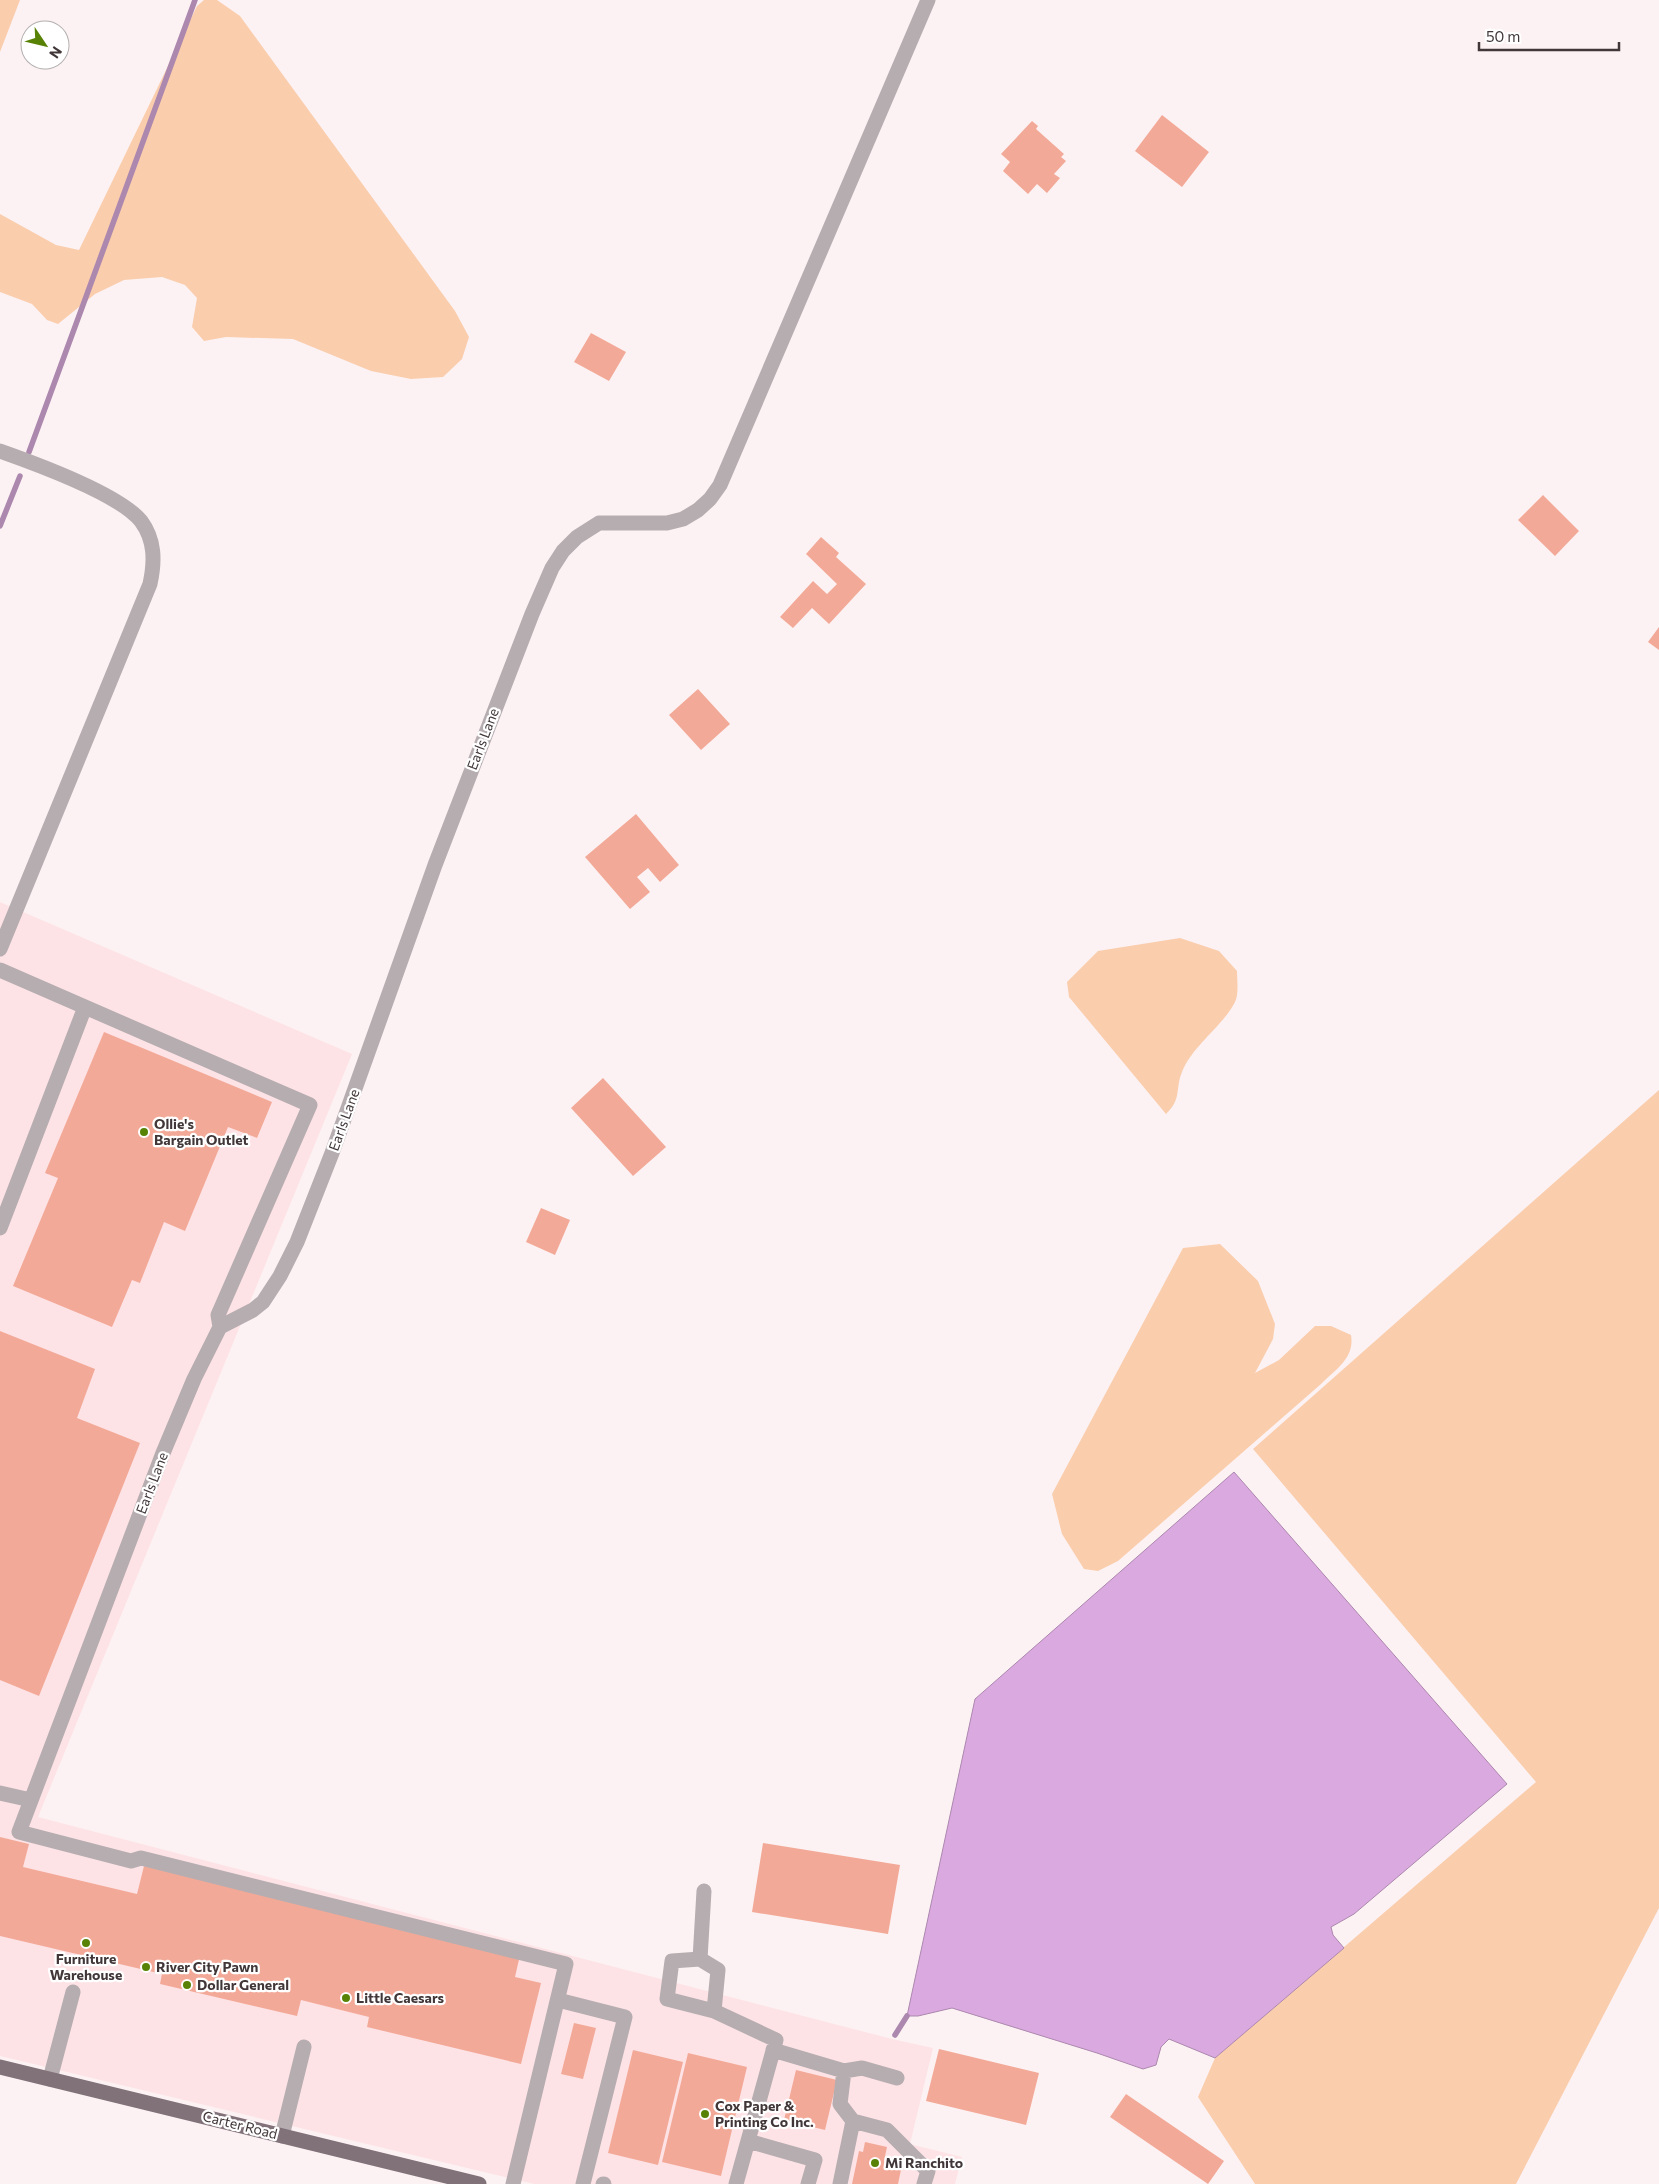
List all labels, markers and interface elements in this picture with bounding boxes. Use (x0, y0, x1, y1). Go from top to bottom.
north arrow (20, 20, 70, 70)
scale bar (1479, 20, 1619, 52)
text: 50 m (1486, 27, 1520, 45)
text: N (46, 44, 66, 62)
street label: Earls Lane (463, 706, 502, 772)
street label: Earls Lane (324, 1087, 363, 1153)
place label: Ollie's Bargain Outlet (154, 1115, 249, 1148)
marker: Ollie's Bargain Outlet (138, 1126, 150, 1138)
street label: Earls Lane (132, 1450, 171, 1516)
marker: Furniture Warehouse (80, 1937, 92, 1949)
place label: Furniture Warehouse (50, 1950, 122, 1983)
place label: River City Pawn (156, 1958, 258, 1975)
marker: River City Pawn (140, 1961, 152, 1973)
place label: Dollar General (197, 1976, 289, 1993)
marker: Dollar General (181, 1979, 193, 1991)
place label: Little Caesars (356, 1989, 445, 2006)
marker: Little Caesars (340, 1992, 352, 2004)
place label: Cox Paper & Printing Co Inc. (715, 2097, 814, 2130)
street label: Carter Road (201, 2107, 279, 2142)
marker: Cox Paper & Printing Co Inc. (699, 2108, 711, 2120)
place label: Mi Ranchito (885, 2154, 963, 2171)
marker: Mi Ranchito (869, 2157, 881, 2169)

